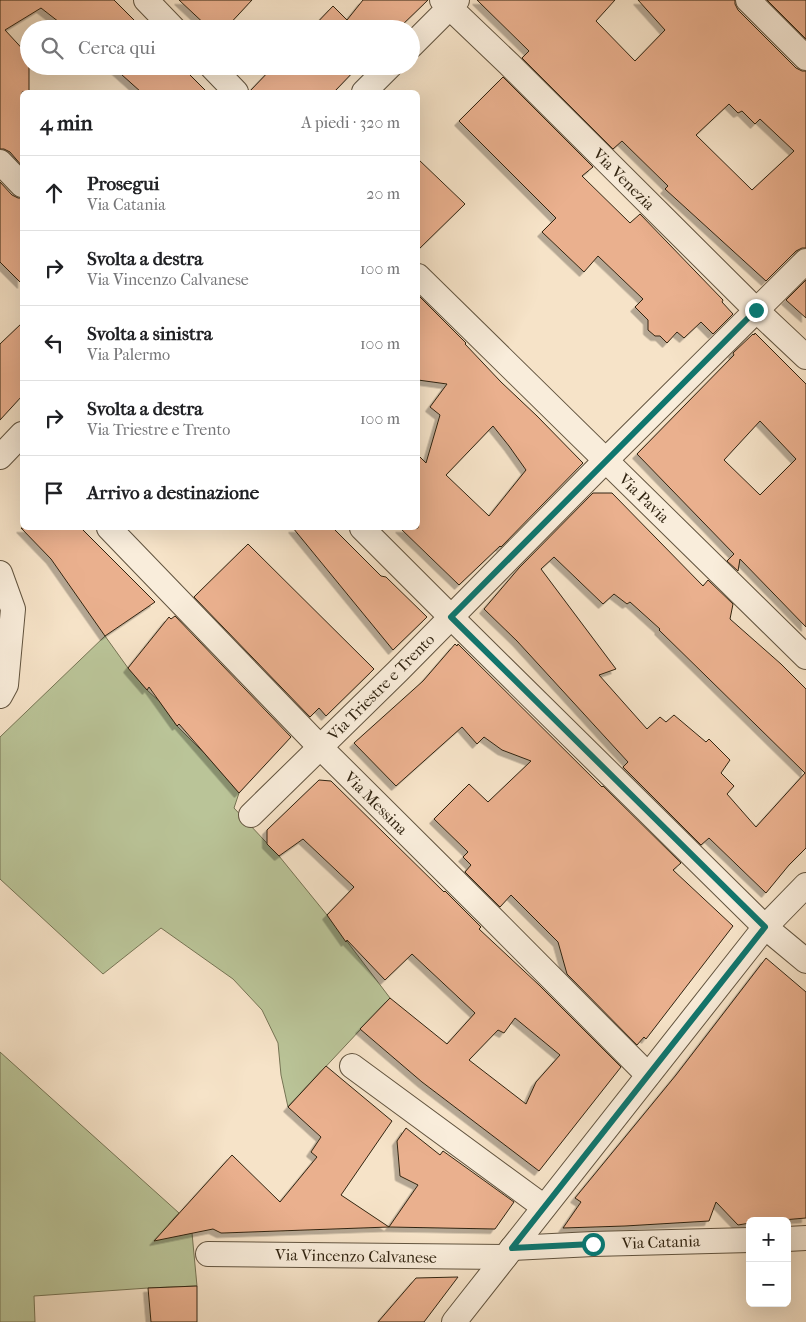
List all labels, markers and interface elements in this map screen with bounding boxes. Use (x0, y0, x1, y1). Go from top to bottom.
search box (20, 20, 420, 75)
icon: search (38, 34, 66, 62)
text: Cerca qui (78, 37, 156, 59)
text: 4 min (40, 111, 93, 135)
text: A piedi · 320 m (301, 113, 400, 132)
street label: Via Venezia (588, 143, 659, 214)
text: Prosegui (87, 173, 159, 195)
icon: ahead (40, 179, 68, 207)
text: 20 m (366, 184, 400, 203)
text: Via Catania (87, 195, 166, 214)
text: Svolta a destra (87, 248, 203, 270)
icon: right (40, 254, 68, 282)
text: 100 m (360, 259, 400, 278)
text: Via Vincenzo Calvanese (87, 270, 249, 289)
route end (745, 299, 768, 322)
text: Svolta a sinistra (87, 323, 213, 345)
icon: left (40, 329, 68, 357)
text: 100 m (360, 334, 400, 353)
text: Via Palermo (87, 345, 170, 364)
text: Svolta a destra (87, 398, 203, 420)
icon: right (40, 404, 68, 432)
text: 100 m (360, 409, 400, 428)
text: Via Triestre e Trento (87, 420, 230, 439)
street label: Via Pavia (614, 469, 674, 527)
icon: arrive (40, 479, 68, 507)
text: Arrivo a destinazione (87, 482, 259, 504)
street label: Via Triestre e Trento (323, 630, 438, 745)
street label: Via Messina (340, 767, 412, 839)
map controls (746, 1217, 791, 1307)
button: + (746, 1217, 791, 1262)
street label: Via Catania (620, 1231, 701, 1253)
route start (582, 1233, 605, 1256)
street label: Via Vincenzo Calvanese (274, 1245, 437, 1267)
button: − (746, 1262, 791, 1307)

